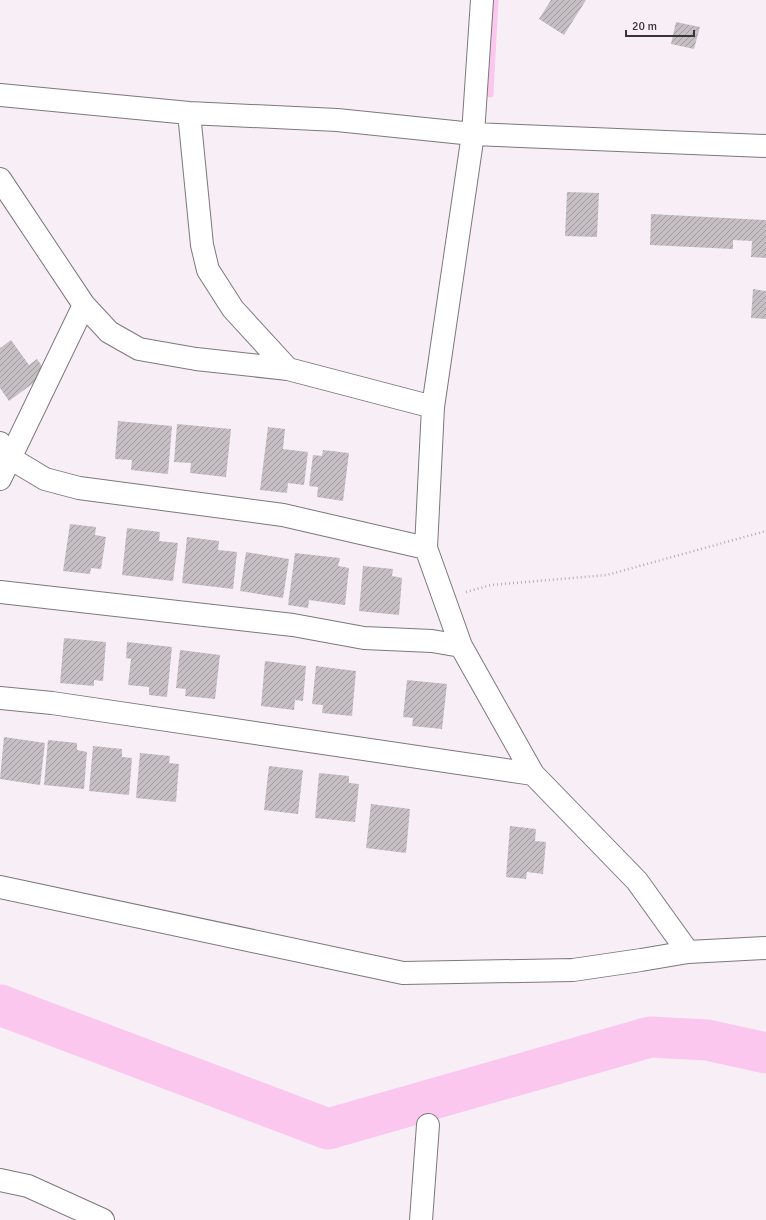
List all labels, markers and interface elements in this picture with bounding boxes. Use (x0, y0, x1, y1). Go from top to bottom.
scale bar (626, 12, 694, 38)
text: 20 m (632, 19, 657, 34)

